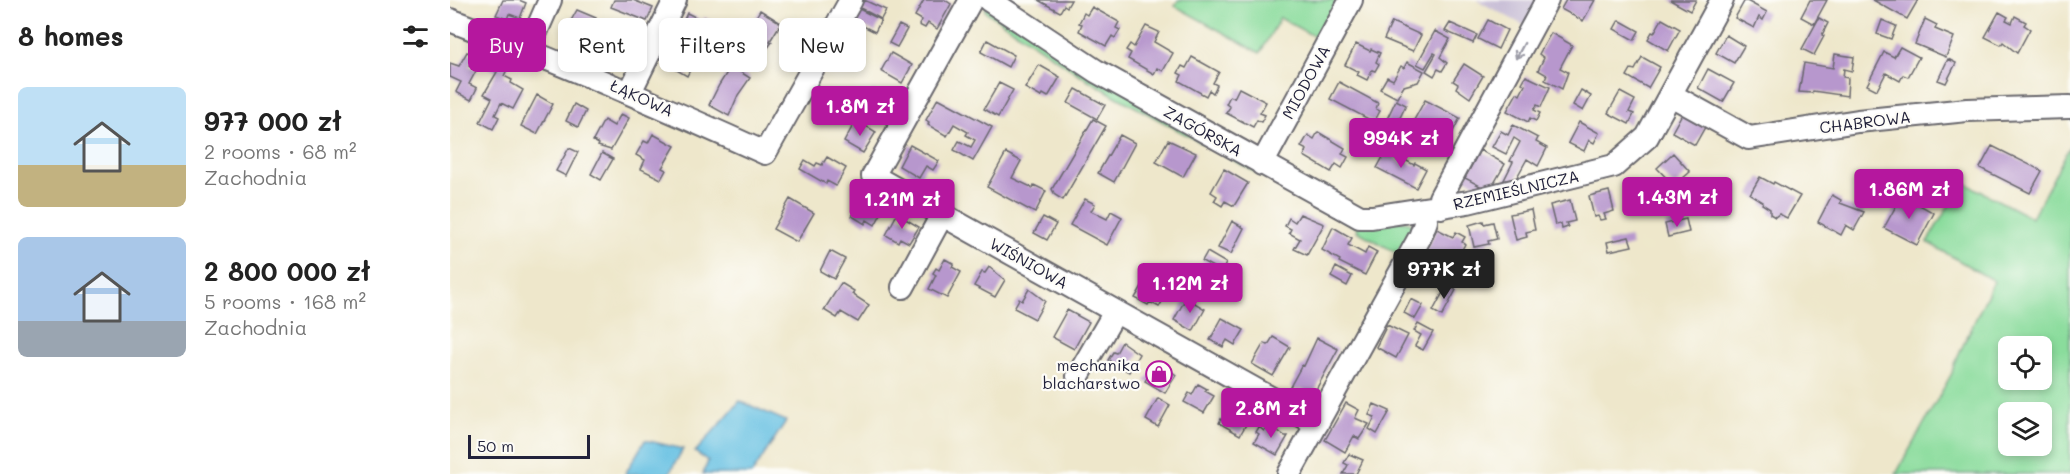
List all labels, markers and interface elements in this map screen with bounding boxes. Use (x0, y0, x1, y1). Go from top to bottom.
chip: Buy (468, 18, 546, 72)
chip: Rent (558, 18, 647, 72)
chip: Filters (659, 18, 767, 72)
chip: New (779, 18, 866, 72)
text: 8 homes (18, 19, 124, 53)
icon: filters (399, 20, 432, 53)
street label: MIODOWA (1277, 41, 1334, 122)
one-way arrow (1514, 42, 1525, 60)
street label: ŁĄKOWA (607, 74, 677, 121)
pin: 1.8M zł (805, 86, 915, 137)
text: 1.8M zł (825, 92, 895, 118)
street label: ZAGÓRSKA (1160, 100, 1246, 161)
text: 977 000 zł (204, 104, 342, 138)
street label: CHABROWA (1818, 105, 1912, 138)
icon: home (66, 111, 138, 183)
pin: 994K zł (1346, 118, 1456, 169)
text: 994K zł (1363, 124, 1439, 150)
text: 2 rooms · 68 m² (204, 138, 357, 164)
text: Zachodnia (204, 164, 307, 190)
street label: RZEMIEŚLNICZA (1451, 165, 1581, 214)
pin: 1.86M zł (1847, 169, 1971, 220)
text: 1.86M zł (1868, 175, 1950, 201)
pin: 1.43M zł (1615, 177, 1739, 228)
pin: 1.21M zł (840, 179, 964, 230)
text: 1.43M zł (1636, 183, 1718, 209)
text: 1.21M zł (864, 185, 940, 211)
street label: WIŚNIOWA (986, 232, 1072, 293)
pin: 977K zł (1389, 249, 1499, 300)
text: 2 800 000 zł (204, 254, 370, 288)
text: 977K zł (1407, 255, 1481, 281)
icon: home (66, 261, 138, 333)
pin: 1.12M zł (1128, 263, 1252, 314)
text: 1.12M zł (1152, 269, 1228, 295)
text: 5 rooms · 168 m² (204, 288, 366, 314)
text: Zachodnia (204, 314, 307, 340)
map controls (1998, 336, 2052, 456)
button: locate (1998, 336, 2052, 390)
place label: mechanika blacharstwo (1043, 354, 1140, 393)
shop icon: mechanika blacharstwo (1144, 359, 1174, 389)
pin: 2.8M zł (1216, 388, 1326, 439)
text: 2.8M zł (1235, 394, 1307, 420)
button: layers (1998, 402, 2052, 456)
scale bar (468, 432, 590, 460)
text: 50 m (477, 435, 514, 456)

